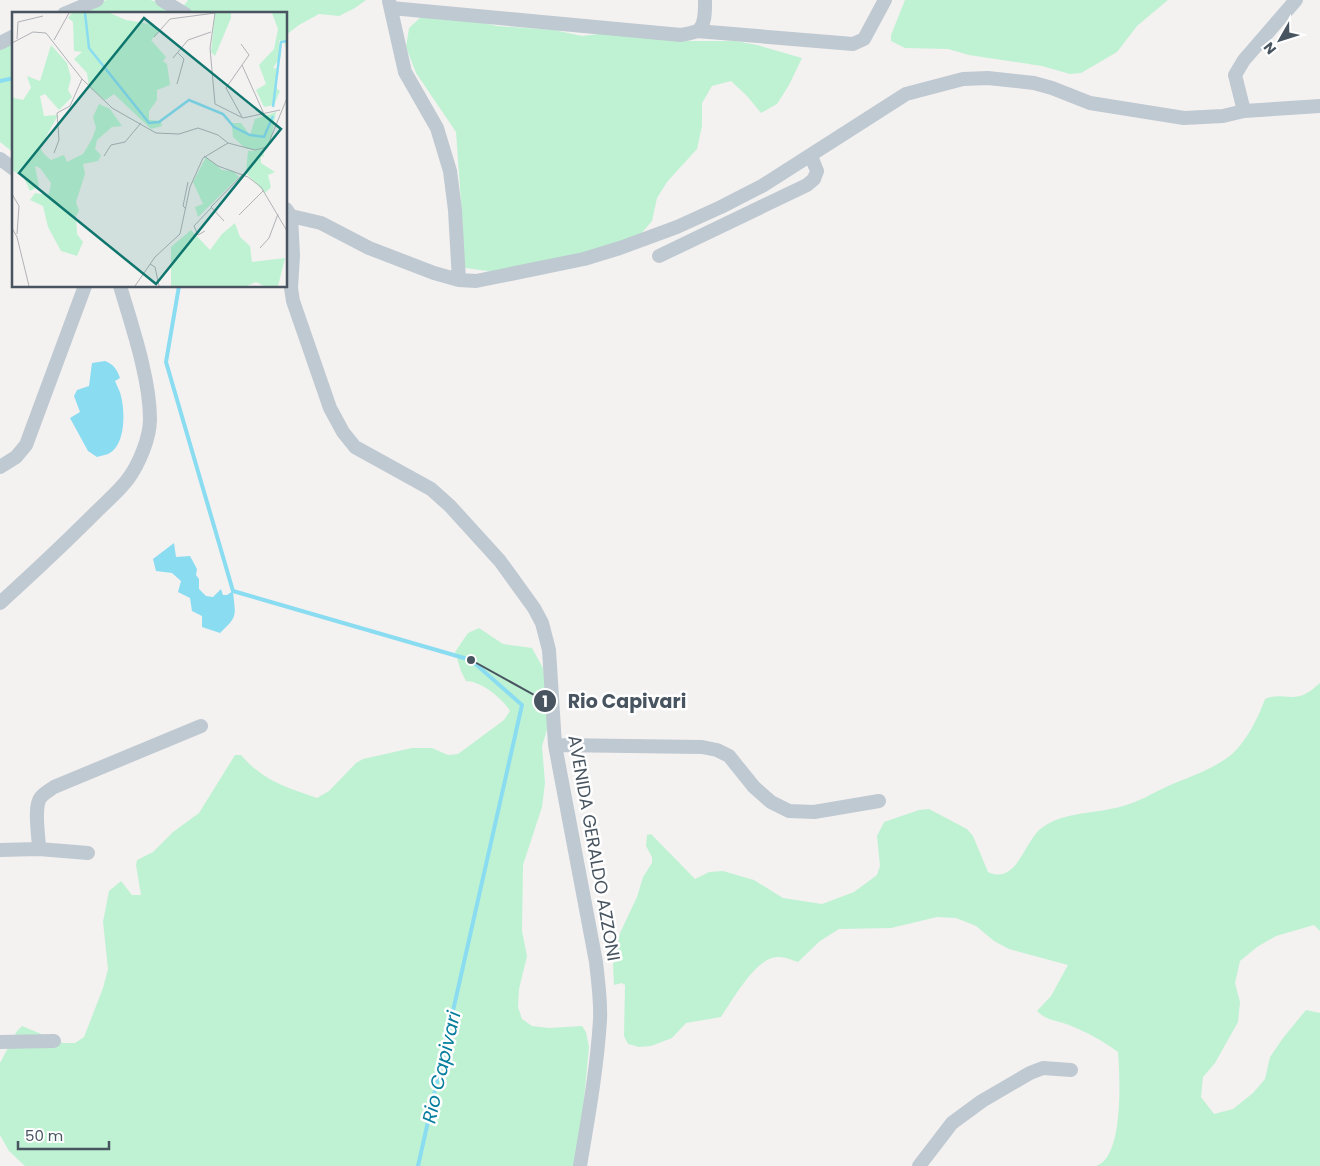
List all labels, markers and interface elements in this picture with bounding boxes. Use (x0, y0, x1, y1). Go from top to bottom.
inset map (12, 12, 288, 288)
north arrow (1255, 15, 1305, 65)
text: N (1259, 38, 1281, 59)
callout: Rio Capivari (533, 684, 696, 718)
text: Rio Capivari (568, 688, 686, 715)
text: 1 (542, 691, 548, 712)
street label: AVENIDA GERALDO AZZONI (562, 733, 627, 963)
water label: Rio Capivari (415, 1008, 468, 1126)
scale bar (18, 1118, 109, 1150)
text: 50 m (25, 1125, 63, 1146)

